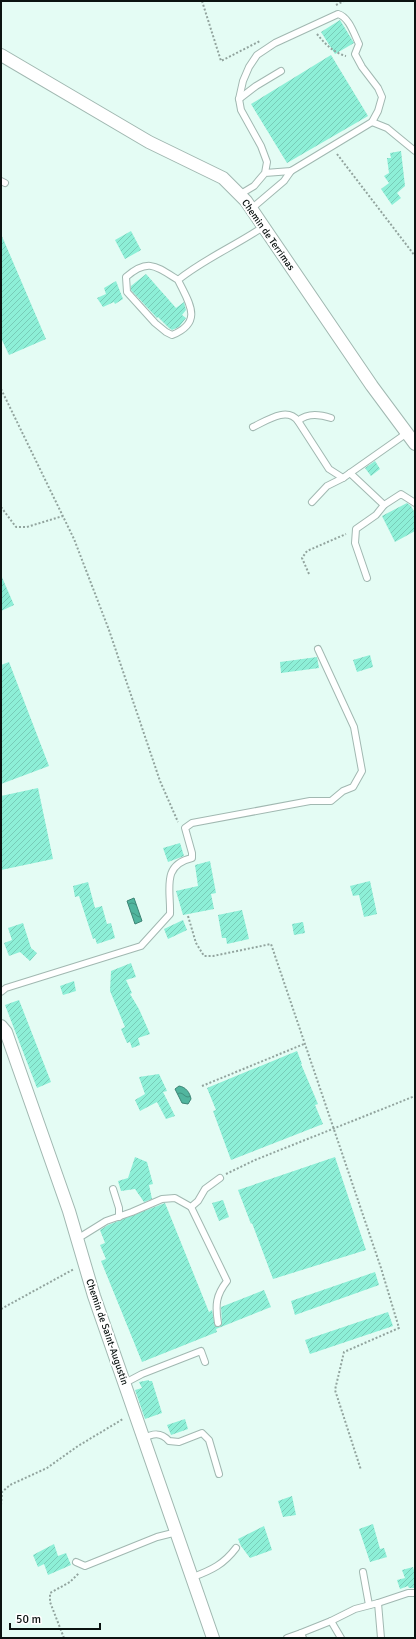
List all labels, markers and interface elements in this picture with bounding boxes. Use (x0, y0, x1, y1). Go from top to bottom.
street label: Chemin de Terrimas (239, 197, 297, 273)
street label: Chemin de Saint-Augustin (83, 1277, 131, 1387)
scale bar (10, 1605, 100, 1631)
text: 50 m (16, 1612, 41, 1627)

